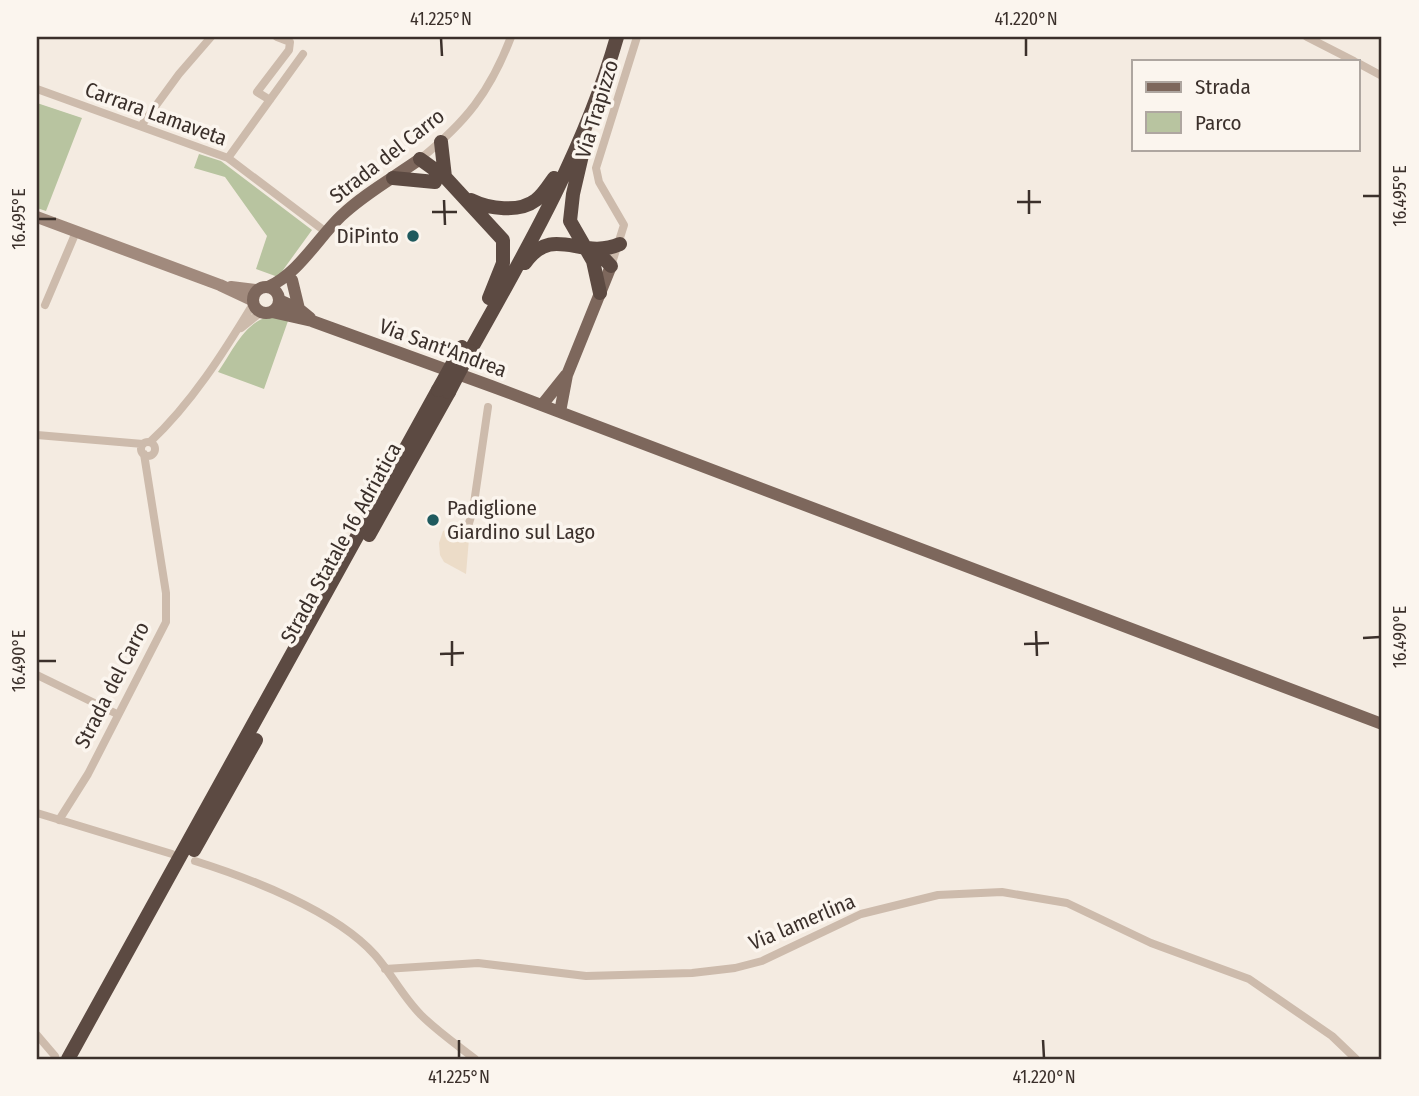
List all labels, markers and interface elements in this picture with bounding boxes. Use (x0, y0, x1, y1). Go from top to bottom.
text: 41.225°N (410, 8, 472, 30)
text: 41.220°N (994, 8, 1058, 30)
street label: Via Trapizzo (570, 57, 624, 161)
legend (1132, 60, 1360, 150)
text: Strada (1195, 74, 1251, 100)
street label: Carrara Lamaveta (81, 76, 231, 152)
street label: Strada del Carro (324, 103, 450, 209)
text: Parco (1195, 110, 1242, 136)
text: 16.495°E (1389, 165, 1411, 227)
text: 16.495°E (8, 188, 30, 250)
place label: DiPinto (337, 223, 399, 249)
marker: DiPinto (405, 228, 421, 244)
street label: Via Sant'Andrea (376, 313, 510, 383)
street label: Strada Statale 16 Adriatica (275, 438, 407, 648)
place label: Padiglione Giardino sul Lago (447, 495, 595, 545)
marker: Padiglione Giardino sul Lago (425, 512, 441, 528)
text: 16.490°E (1389, 606, 1411, 668)
street label: Strada del Carro (69, 617, 155, 753)
text: 16.490°E (8, 630, 30, 692)
street label: Via lamerlina (745, 888, 859, 956)
text: 41.225°N (428, 1066, 490, 1088)
text: 41.220°N (1012, 1066, 1076, 1088)

